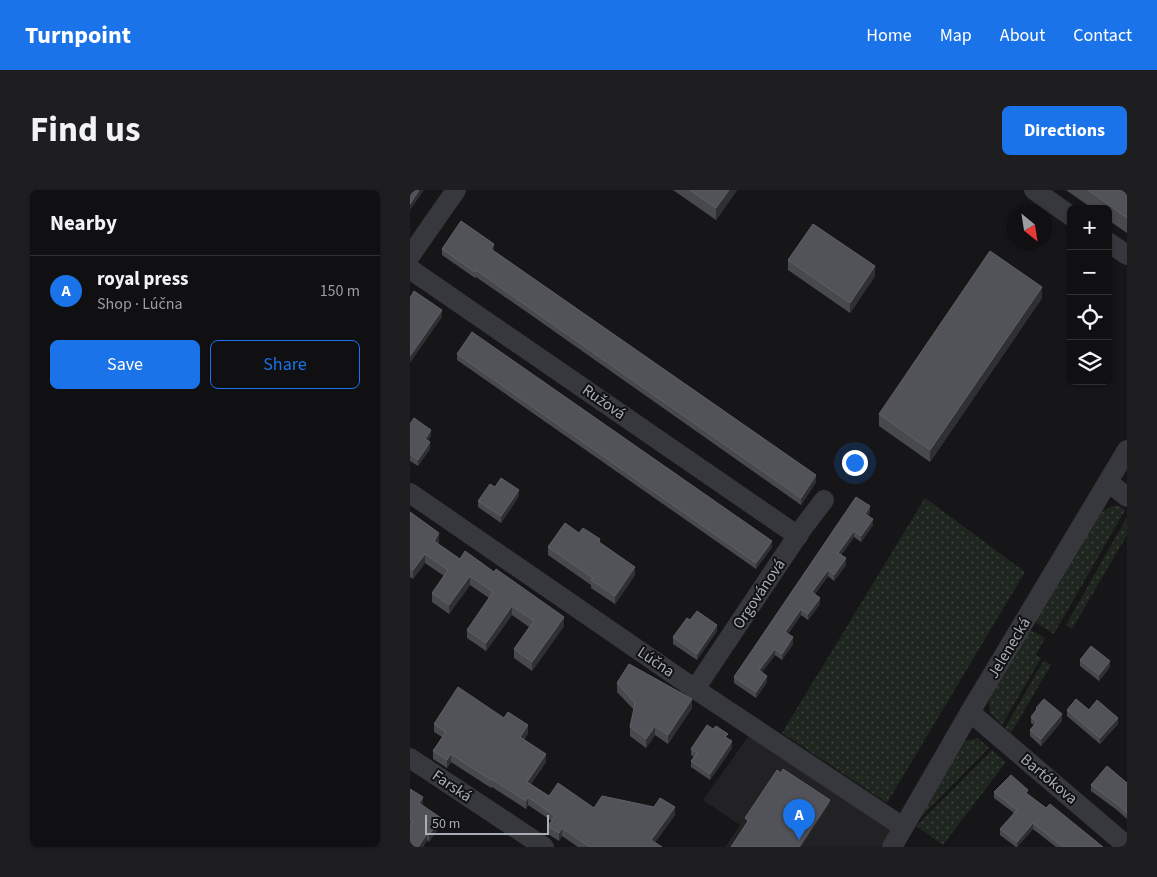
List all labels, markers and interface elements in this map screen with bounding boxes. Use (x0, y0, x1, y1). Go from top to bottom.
text: Turnpoint (25, 18, 131, 53)
text: Home (866, 23, 912, 48)
text: Map (940, 23, 972, 48)
text: About (1000, 23, 1045, 48)
text: Contact (1073, 23, 1132, 48)
text: Find us (30, 105, 140, 155)
button: Directions (1002, 106, 1127, 155)
north arrow (1007, 205, 1052, 250)
map controls (1067, 205, 1112, 385)
button: + (1067, 205, 1112, 250)
text: Nearby (50, 208, 117, 238)
button: − (1067, 250, 1112, 295)
text: royal press (97, 266, 188, 293)
text: A (61, 280, 71, 302)
text: 150 m (320, 280, 360, 302)
text: Shop · Lúčna (97, 293, 183, 315)
button: locate (1067, 295, 1112, 340)
button: Save (50, 340, 200, 389)
button: Share (210, 340, 360, 389)
button: layers (1067, 340, 1112, 385)
street label: Ružová (578, 379, 630, 425)
your location (842, 450, 868, 476)
street label: Orgovánová (727, 555, 791, 633)
street label: Jelenecká (982, 613, 1036, 683)
street label: Lúčna (633, 642, 679, 682)
street label: Bartókova (1016, 749, 1082, 809)
street label: Farská (428, 765, 476, 807)
pin: A (783, 799, 815, 840)
scale bar (425, 812, 549, 835)
text: 50 m (432, 814, 460, 834)

